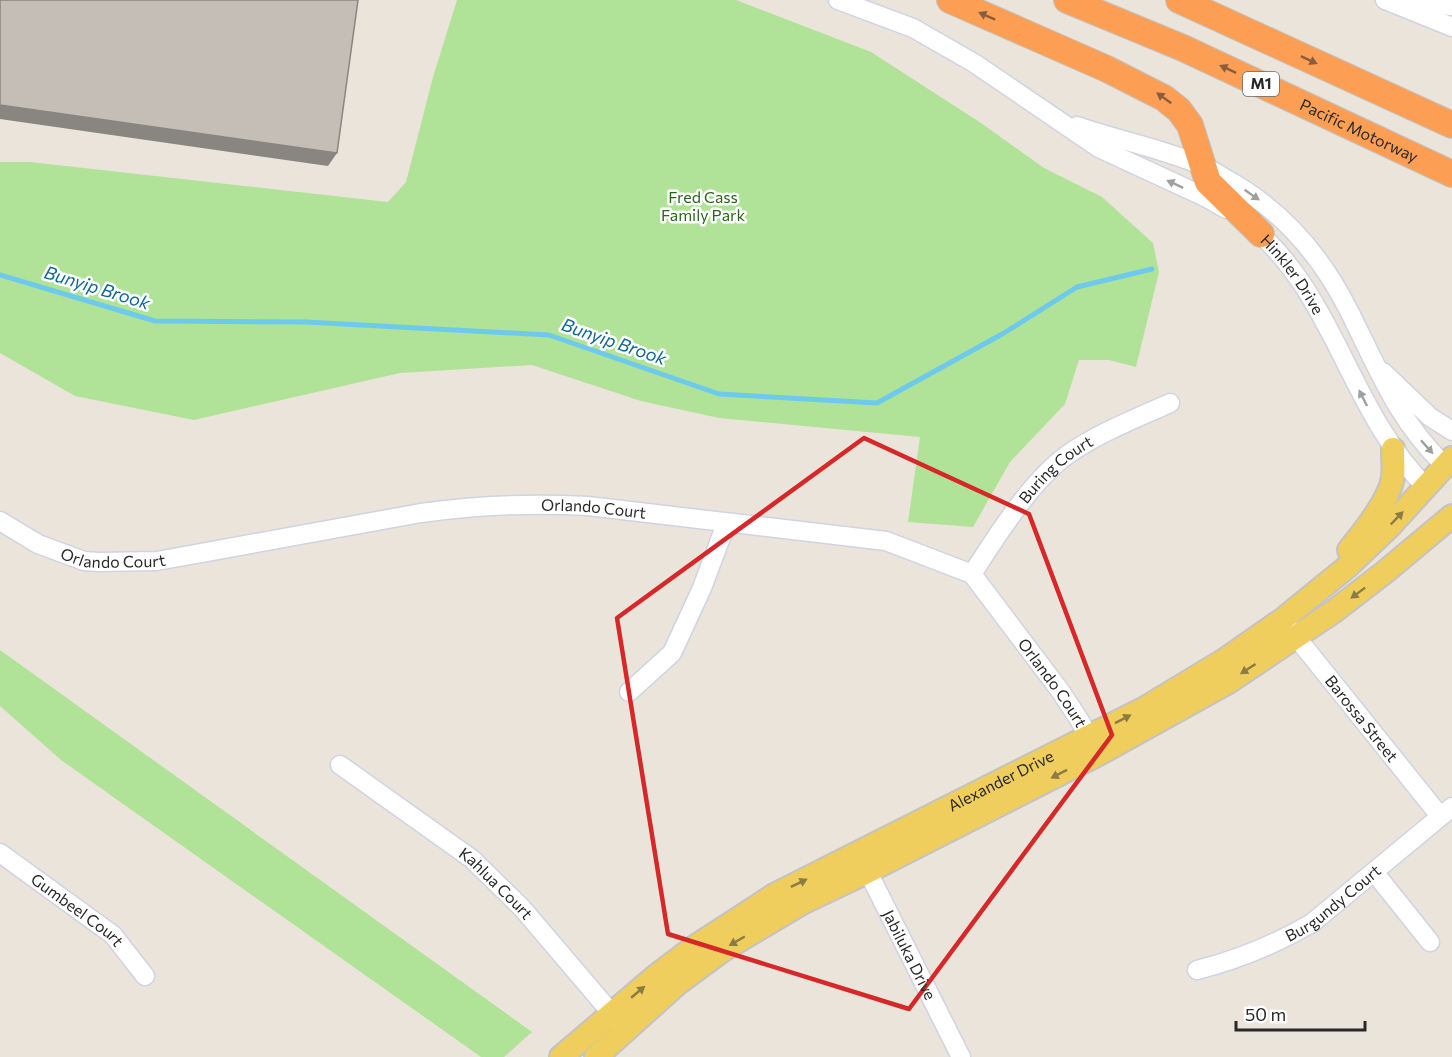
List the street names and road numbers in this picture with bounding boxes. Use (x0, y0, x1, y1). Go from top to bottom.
road number: M1 (1243, 72, 1279, 96)
street label: Pacific Motorway (1297, 94, 1421, 166)
street label: Hinkler Drive (1257, 230, 1328, 317)
street label: Buring Court (1014, 431, 1096, 507)
street label: Orlando Court (541, 495, 648, 522)
street label: Orlando Court (58, 543, 167, 571)
street label: Orlando Court (1015, 634, 1092, 731)
street label: Barossa Street (1322, 671, 1403, 766)
street label: Alexander Drive (945, 746, 1056, 815)
street label: Kahlua Court (456, 843, 537, 923)
street label: Burgundy Court (1282, 860, 1384, 945)
street label: Gumbeel Court (28, 869, 128, 950)
street label: Jabiluka Drive (879, 906, 941, 1003)

